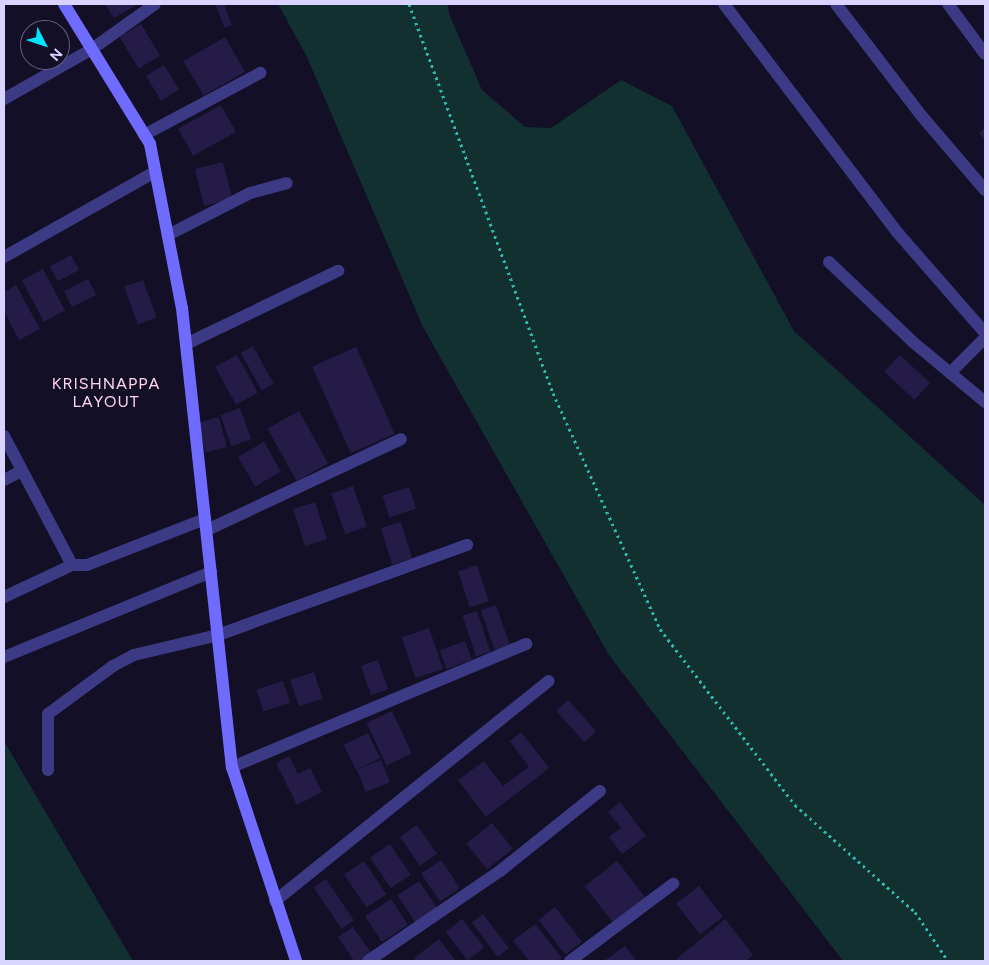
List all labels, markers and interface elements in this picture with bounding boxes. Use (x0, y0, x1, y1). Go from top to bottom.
north arrow (20, 20, 70, 70)
text: N (46, 45, 66, 64)
district label: KRISHNAPPA LAYOUT (50, 374, 162, 412)

